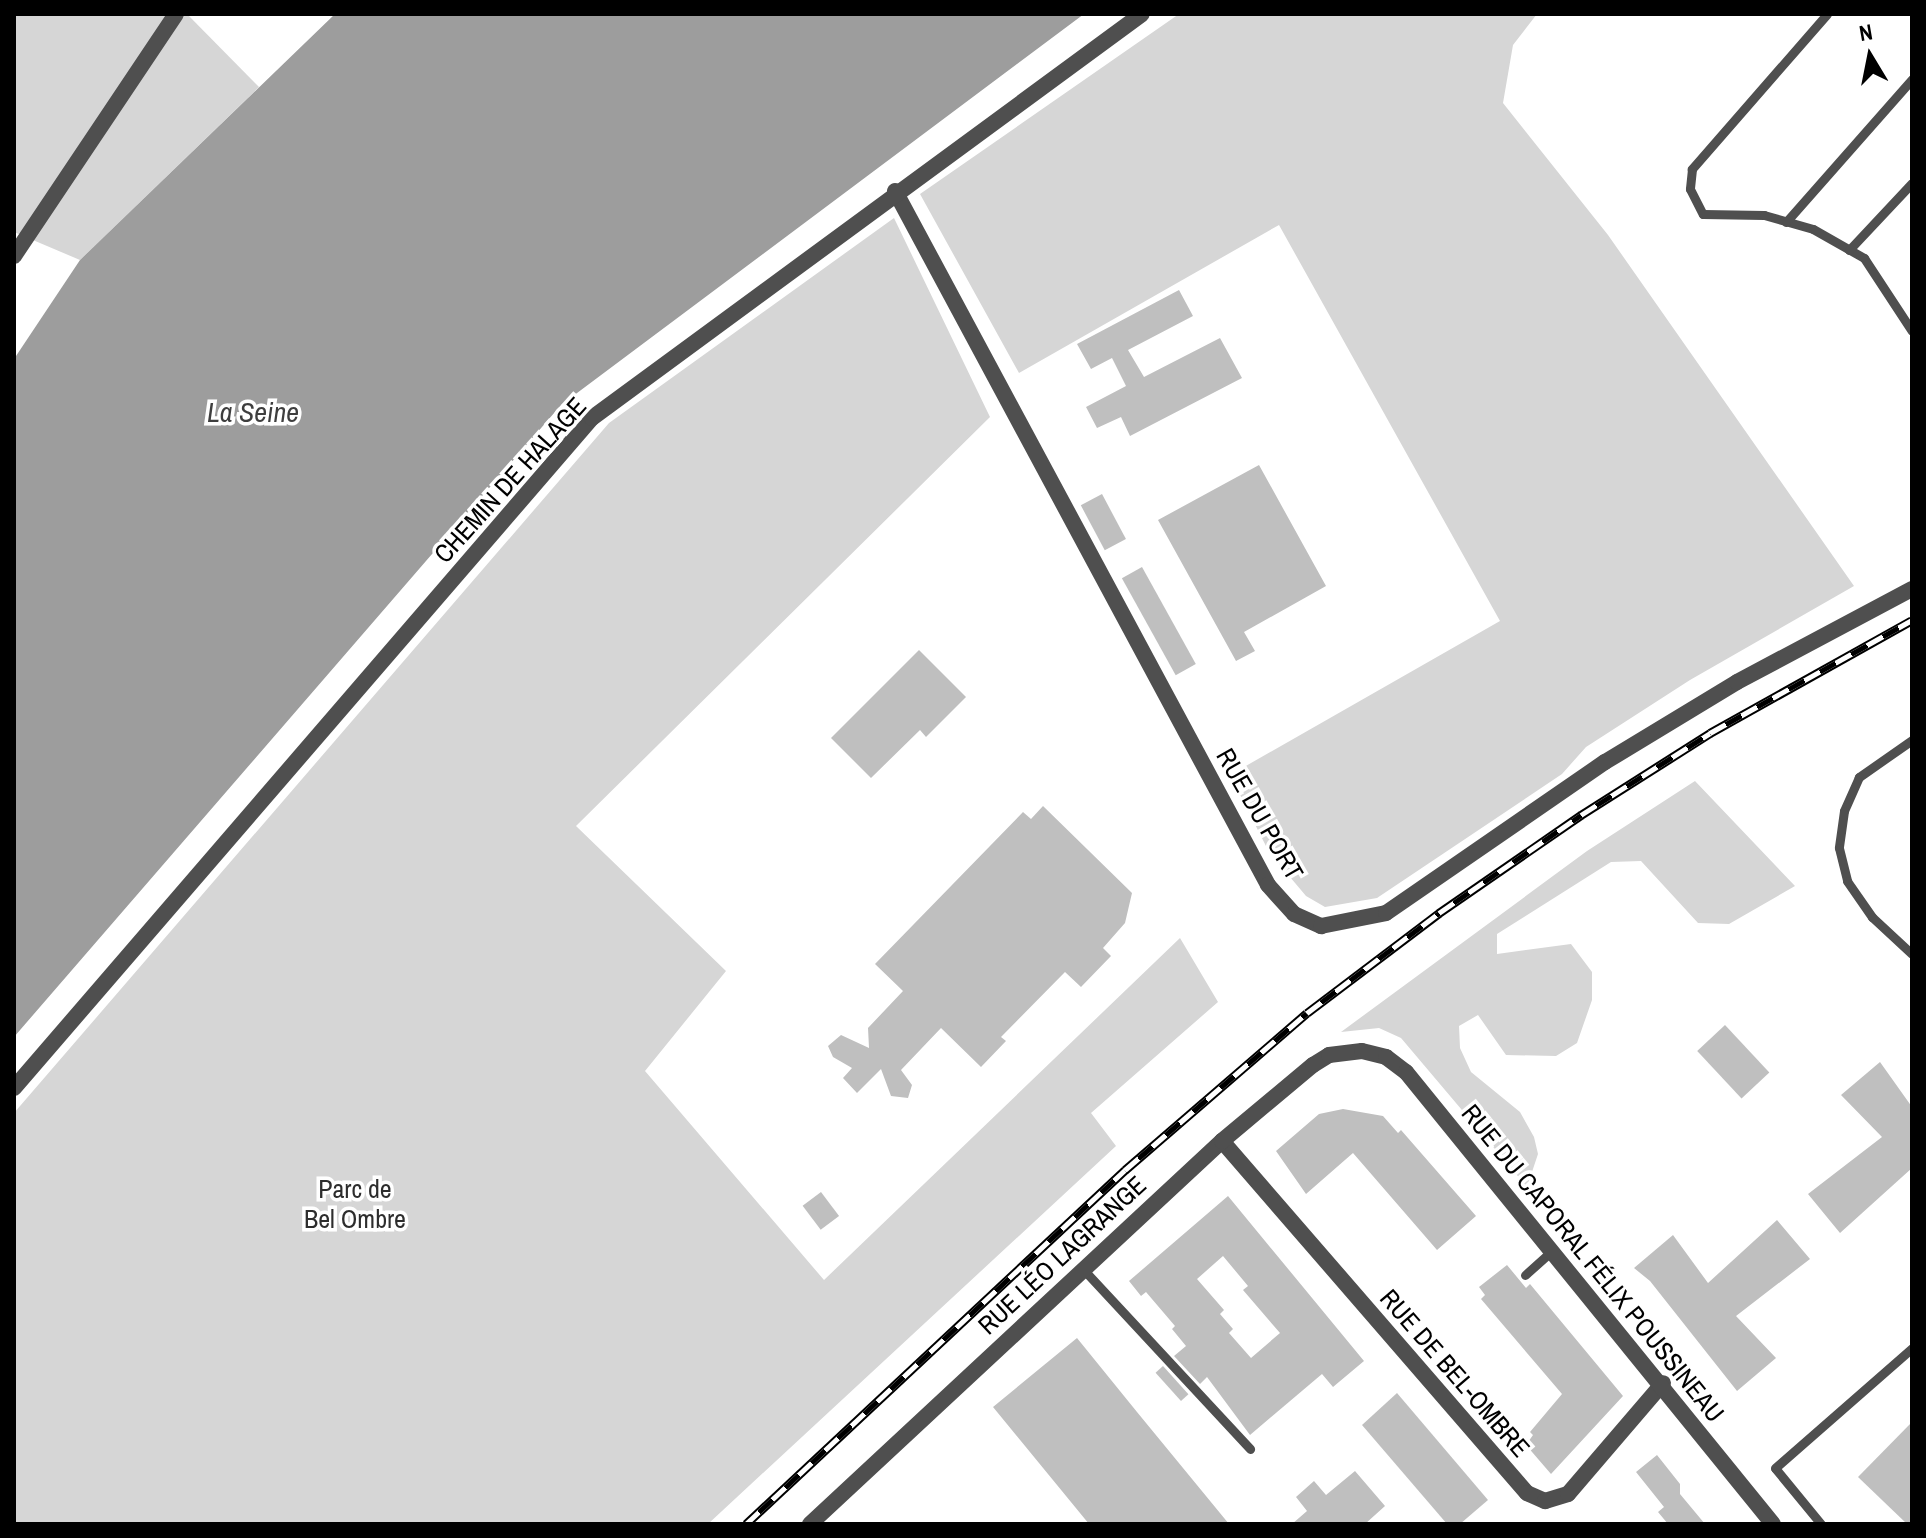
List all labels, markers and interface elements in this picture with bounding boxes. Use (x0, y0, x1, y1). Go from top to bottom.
north arrow (1830, 16, 1910, 96)
text: N (1857, 16, 1875, 48)
street label: CHEMIN DE HALAGE (427, 391, 593, 569)
water label: La Seine (207, 395, 299, 429)
street label: RUE DU PORT (1210, 743, 1310, 885)
street label: RUE DU CAPORAL FÉLIX POUSSINEAU (1455, 1098, 1731, 1428)
street label: RUE LÉO LAGRANGE (972, 1169, 1152, 1341)
park label: Parc de Bel Ombre (304, 1173, 406, 1234)
street label: RUE DE BEL-OMBRE (1374, 1283, 1536, 1463)

